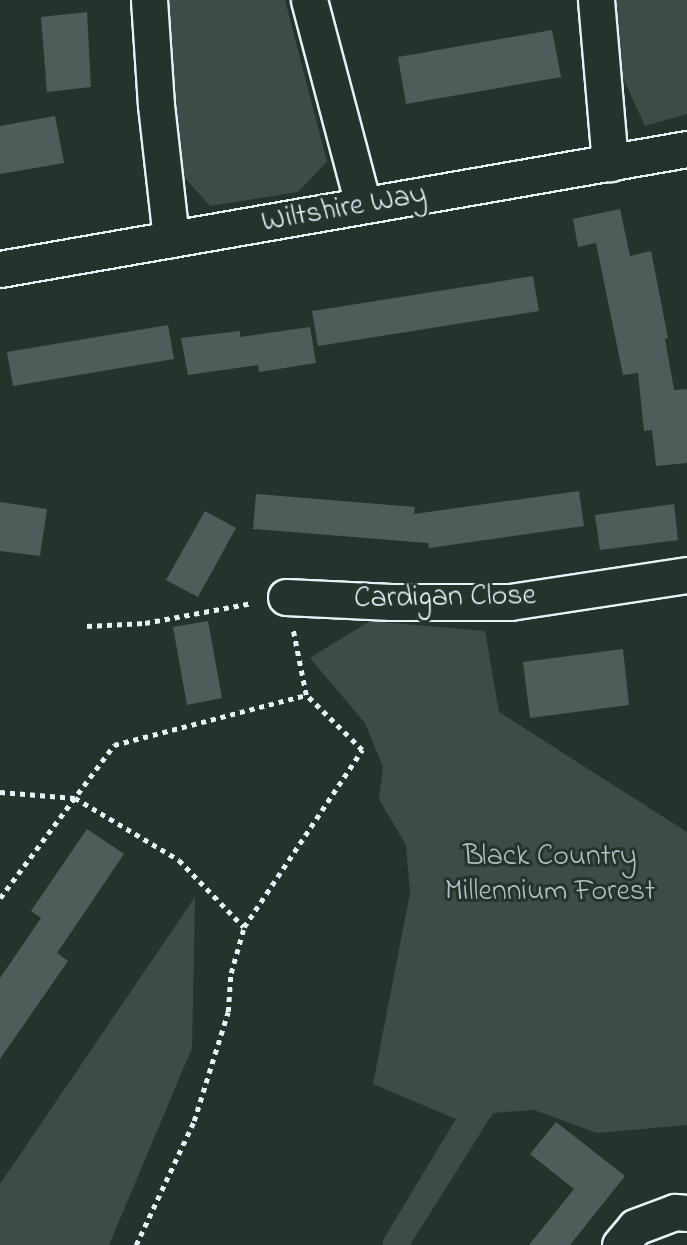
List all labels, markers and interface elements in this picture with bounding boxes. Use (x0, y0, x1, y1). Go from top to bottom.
street label: Wiltshire Way (259, 177, 429, 241)
street label: Cardigan Close (354, 578, 536, 618)
park label: Black Country Millennium Forest (445, 839, 655, 909)

